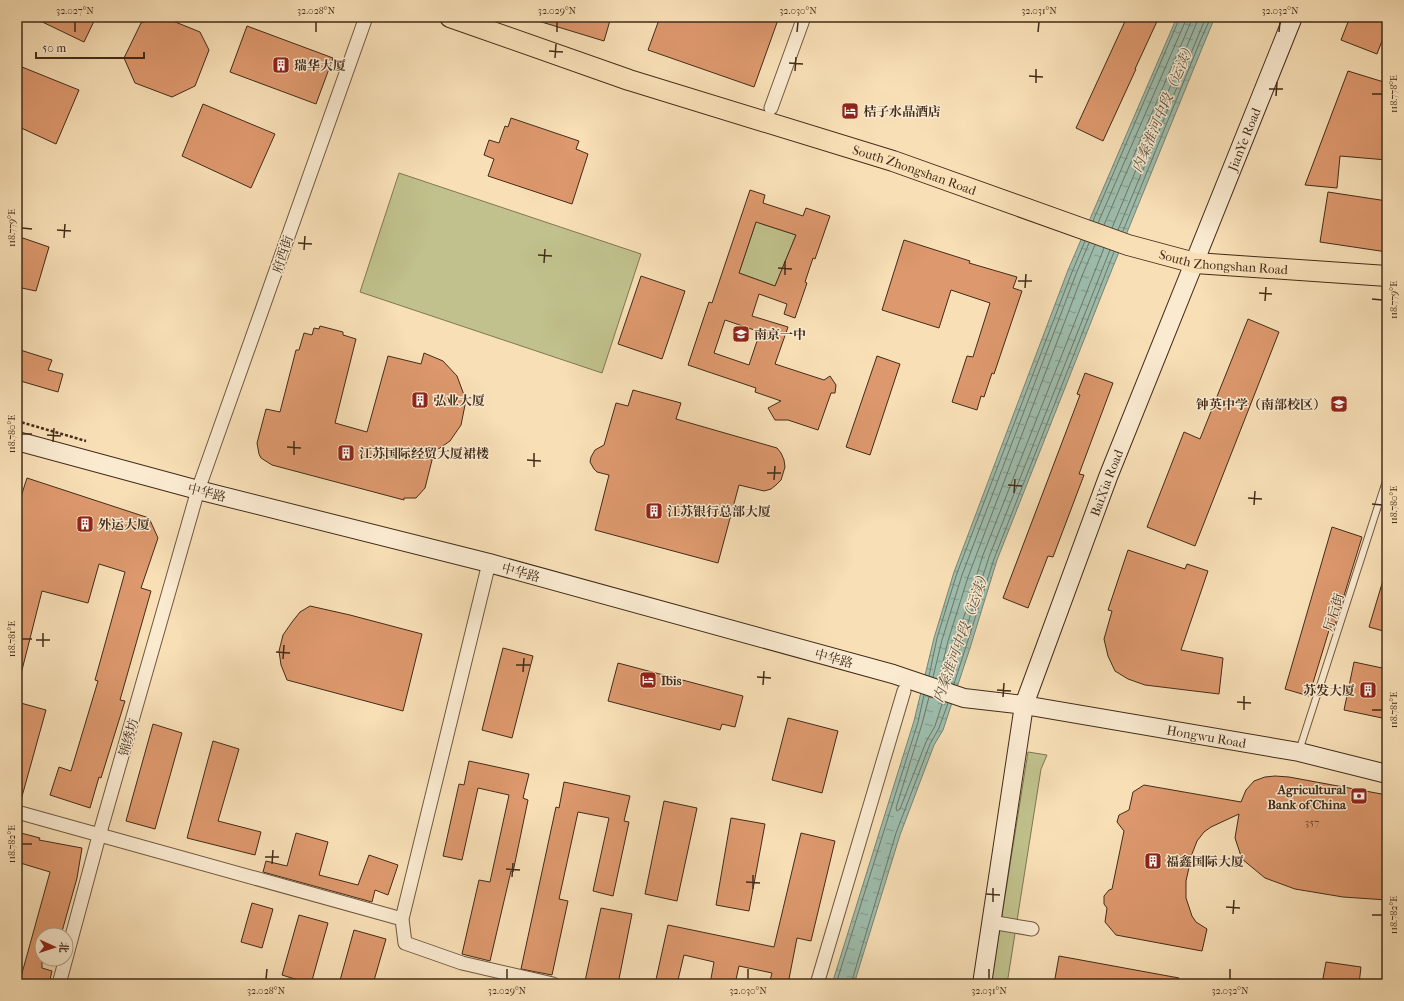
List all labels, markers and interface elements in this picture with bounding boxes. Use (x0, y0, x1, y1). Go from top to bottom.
text: 32.027°N (56, 5, 94, 17)
text: 32.028°N (297, 5, 335, 17)
text: 32.029°N (538, 5, 577, 17)
text: 32.030°N (779, 5, 817, 17)
text: 32.031°N (1021, 5, 1057, 17)
text: 32.032°N (1261, 5, 1299, 17)
scale bar (36, 34, 144, 60)
water label: 内秦淮河中段（运渎） (1128, 39, 1199, 175)
text: 50 m (42, 41, 66, 55)
building icon: 瑞华大厦 (271, 55, 291, 75)
place label: 瑞华大厦 (294, 58, 346, 73)
text: 118.778°E (1388, 75, 1400, 113)
hotel icon: 桔子水晶酒店 (840, 101, 860, 121)
place label: 桔子水晶酒店 (863, 104, 941, 119)
street label: JianYe Road (1224, 105, 1264, 174)
street label: South Zhongshan Road (851, 142, 979, 198)
text: 118.779°E (6, 209, 18, 247)
street label: 府西街 (269, 233, 296, 275)
street label: South Zhongshan Road (1157, 247, 1289, 277)
text: 118.779°E (1388, 281, 1400, 319)
school or university icon: 南京一中 (731, 324, 751, 344)
place label: 南京一中 (754, 327, 806, 342)
building icon: 弘业大厦 (410, 390, 430, 410)
place label: 弘业大厦 (433, 393, 485, 408)
school or university icon: 钟英中学（南部校区） (1329, 394, 1349, 414)
place label: 钟英中学（南部校区） (1196, 397, 1326, 412)
text: 118.780°E (6, 415, 18, 453)
building icon: 江苏国际经贸大厦裙楼 (336, 443, 356, 463)
place label: 江苏国际经贸大厦裙楼 (359, 446, 489, 461)
street label: BaiXia Road (1087, 447, 1127, 518)
street label: 中华路 (186, 480, 228, 504)
text: 118.780°E (1388, 486, 1400, 524)
building icon: 江苏银行总部大厦 (644, 501, 664, 521)
place label: 江苏银行总部大厦 (667, 504, 771, 519)
building icon: 外运大厦 (75, 514, 95, 534)
place label: 外运大厦 (98, 517, 150, 532)
street label: 中华路 (500, 560, 542, 585)
water label: 内秦淮河中段（运渎） (930, 567, 993, 705)
street label: 厅后街 (1320, 591, 1347, 633)
text: 118.781°E (6, 621, 18, 657)
street label: 中华路 (813, 646, 855, 671)
hotel icon: Ibis (638, 670, 658, 690)
place label: Ibis (661, 673, 682, 688)
building icon: 苏发大厦 (1358, 680, 1378, 700)
place label: 苏发大厦 (1303, 683, 1355, 698)
text: 118.781°E (1388, 692, 1400, 728)
street label: 锦绣坊 (116, 716, 141, 758)
street label: Hongwu Road (1166, 723, 1248, 751)
place label: Agricultural Bank of China (1267, 782, 1347, 812)
bank icon: Agricultural Bank of China (1349, 786, 1369, 806)
house number: 357 (1305, 816, 1319, 829)
text: 118.782°E (6, 825, 18, 863)
building icon: 福鑫国际大厦 (1143, 851, 1163, 871)
place label: 福鑫国际大厦 (1166, 854, 1244, 869)
text: 118.782°E (1388, 896, 1400, 934)
north arrow (34, 927, 74, 967)
text: 北 (57, 942, 70, 953)
text: 32.028°N (247, 985, 285, 997)
text: 32.029°N (488, 985, 527, 997)
text: 32.030°N (729, 985, 767, 997)
text: 32.031°N (971, 985, 1007, 997)
text: 32.032°N (1211, 985, 1249, 997)

